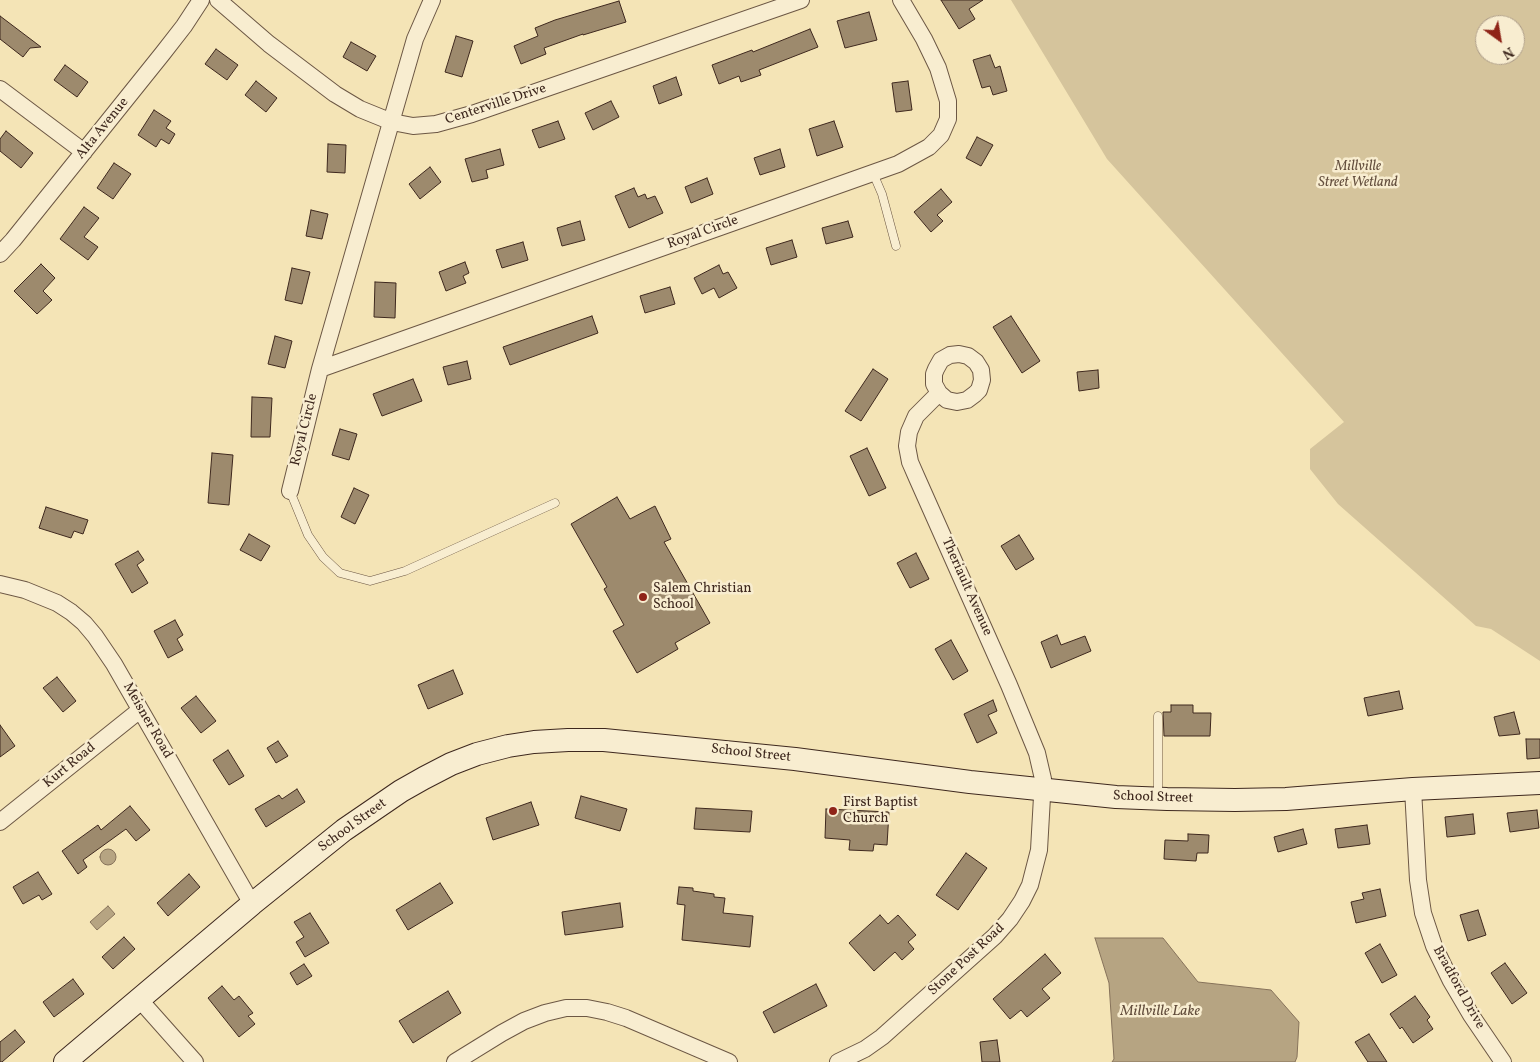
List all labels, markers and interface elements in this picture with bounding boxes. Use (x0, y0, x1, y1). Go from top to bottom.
north arrow (1475, 15, 1525, 65)
text: N (1498, 42, 1517, 63)
street label: Centerville Drive (443, 81, 549, 129)
street label: Alta Avenue (73, 95, 133, 163)
park label: Millville Street Wetland (1318, 159, 1398, 192)
street label: Royal Circle (665, 212, 741, 254)
street label: Royal Circle (288, 392, 322, 468)
street label: Theriault Avenue (937, 535, 995, 639)
place label: Salem Christian School (653, 581, 752, 614)
marker: Salem Christian School (637, 591, 649, 603)
street label: Meisner Road (119, 680, 175, 762)
street label: Kurt Road (40, 740, 100, 792)
street label: School Street (710, 741, 792, 767)
street label: School Street (1113, 788, 1193, 808)
place label: First Baptist Church (843, 795, 918, 828)
street label: School Street (316, 796, 390, 856)
marker: First Baptist Church (827, 805, 839, 817)
street label: Stone Post Road (925, 920, 1009, 1000)
street label: Bradford Drive (1428, 944, 1488, 1032)
water label: Millville Lake (1120, 1003, 1200, 1021)

